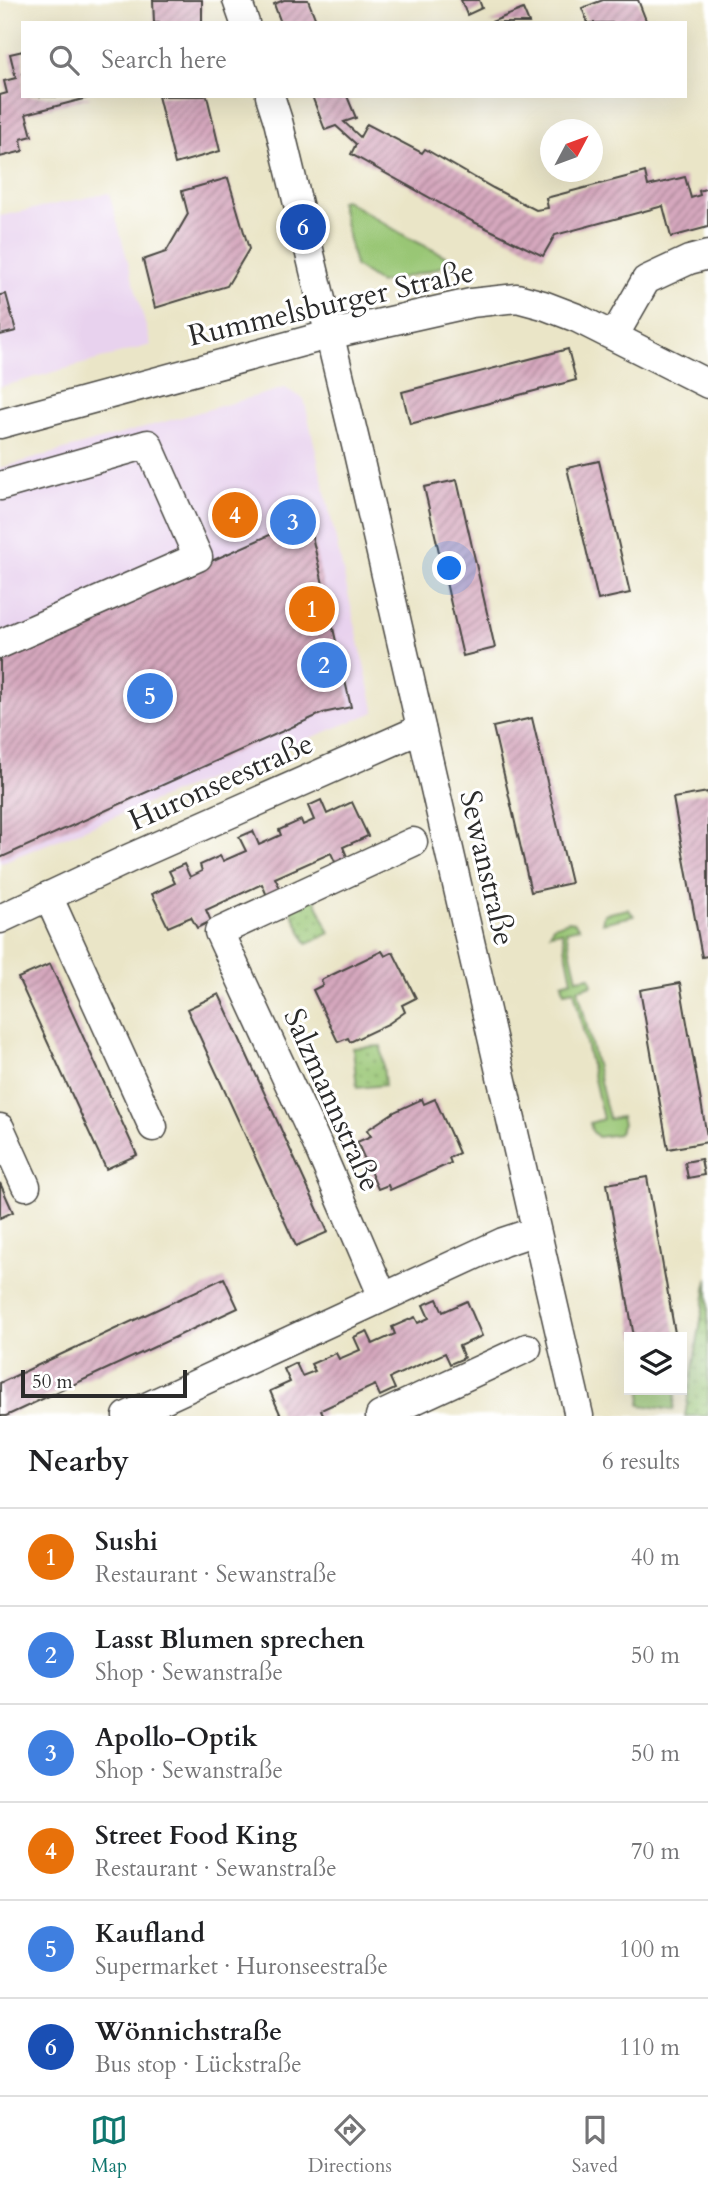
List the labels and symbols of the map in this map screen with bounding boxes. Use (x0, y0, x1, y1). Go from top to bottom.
north arrow (540, 119, 603, 182)
pin: 6 (280, 201, 326, 253)
street label: Rummelsburger Straße (184, 251, 478, 357)
pin: 4 (212, 489, 258, 541)
pin: 3 (270, 496, 316, 548)
your location (432, 551, 466, 585)
pin: 1 (289, 583, 335, 635)
pin: 2 (301, 639, 347, 691)
pin: 5 (127, 670, 173, 722)
street label: Huronseestraße (122, 723, 320, 841)
street label: Sewanstraße (449, 787, 525, 949)
street label: Salzmannstraße (273, 1002, 391, 1198)
scale bar (21, 1367, 187, 1399)

